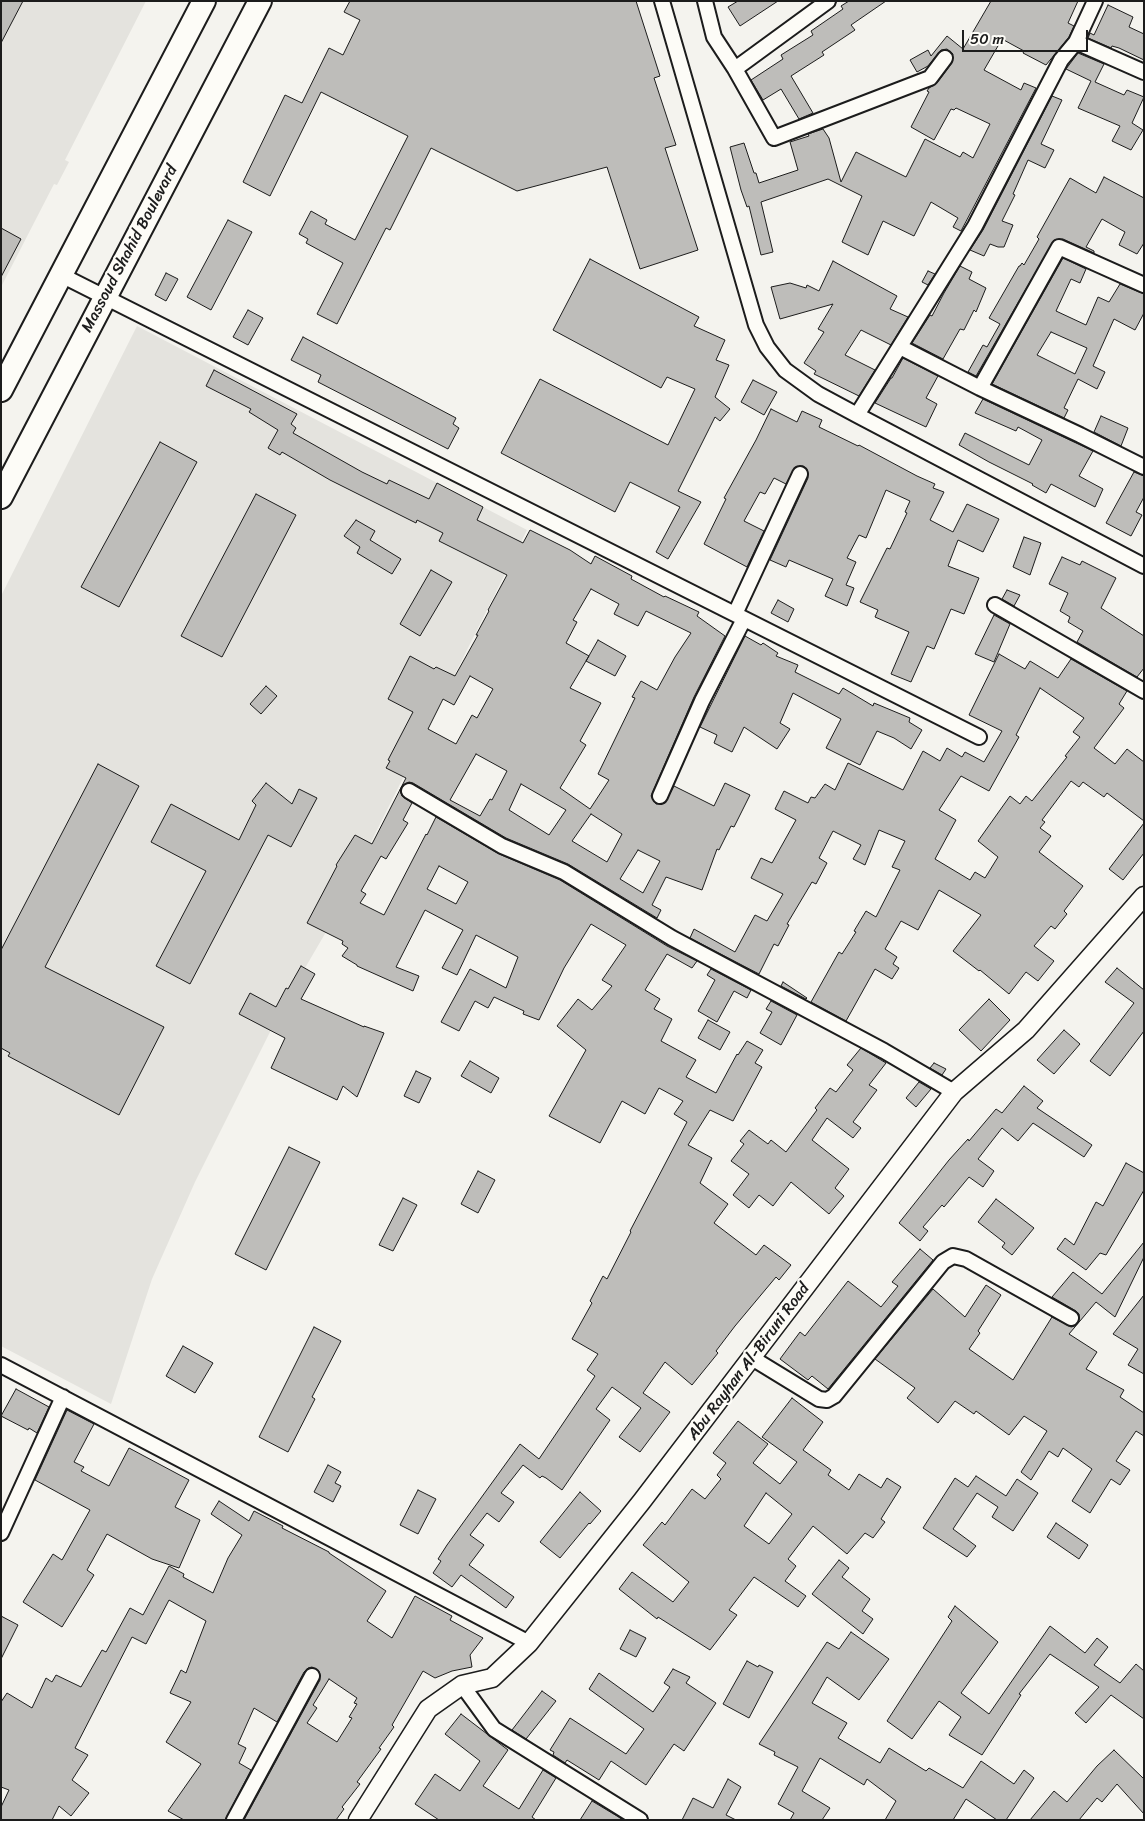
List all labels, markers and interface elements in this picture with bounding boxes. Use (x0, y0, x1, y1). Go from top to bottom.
scale bar (965, 20, 1091, 52)
text: 50 m (970, 26, 1004, 52)
street label: Massoud Shahid Boulevard (78, 162, 182, 336)
street label: Abu Rayhan Al-Biruni Road (684, 1280, 814, 1444)

